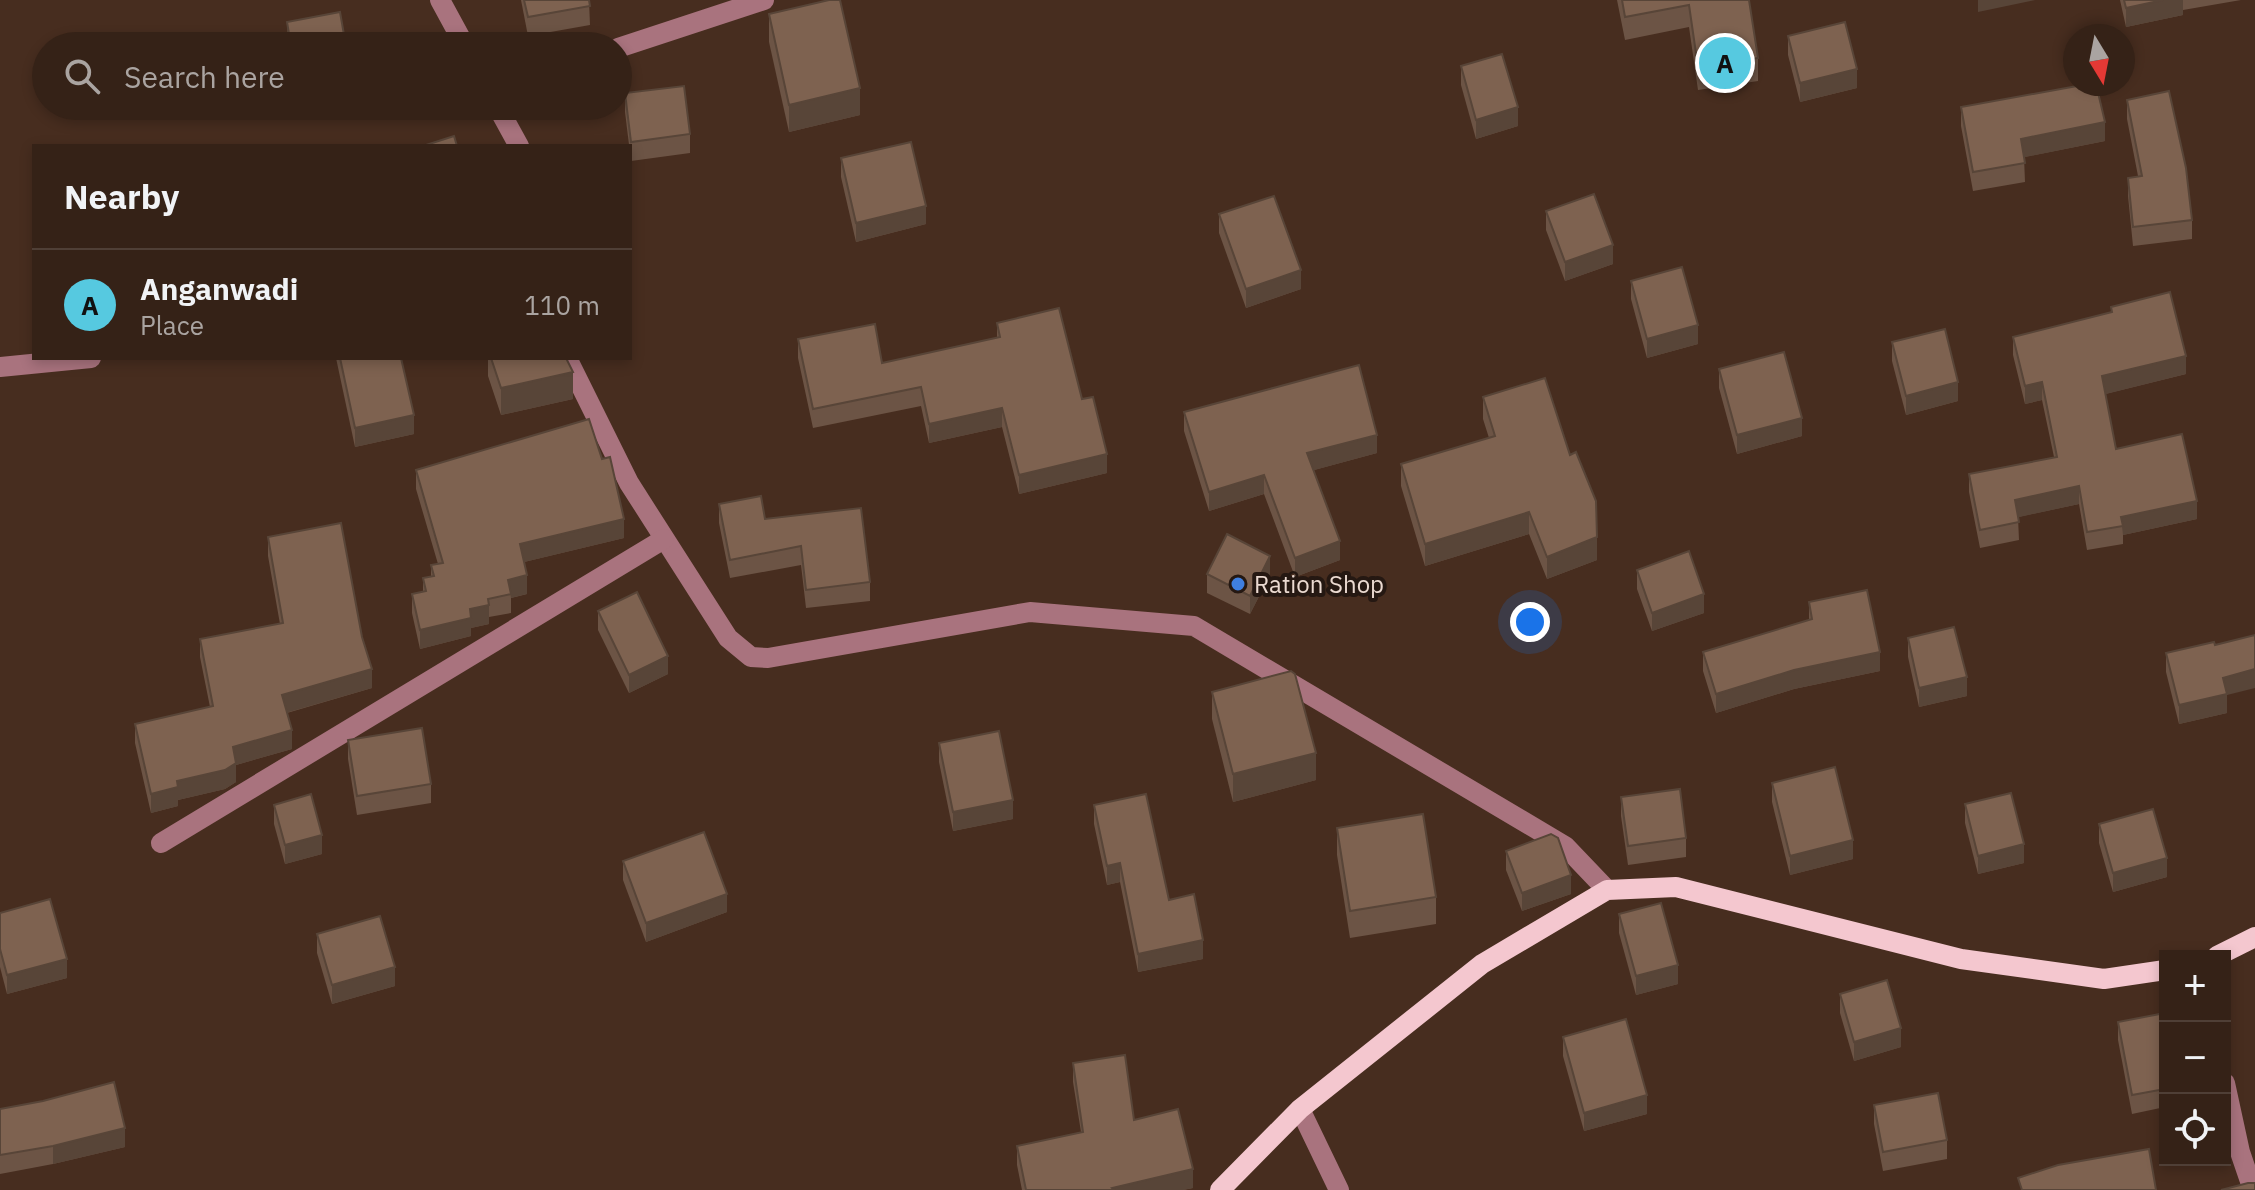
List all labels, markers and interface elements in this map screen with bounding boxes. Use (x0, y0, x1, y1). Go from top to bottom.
north arrow (2063, 24, 2135, 96)
search box (32, 32, 632, 120)
pin: A (1699, 33, 1751, 93)
icon: search (60, 54, 104, 98)
text: Search here (124, 57, 285, 96)
text: Nearby (64, 174, 179, 218)
text: Anganwadi (140, 269, 298, 308)
text: A (81, 288, 99, 322)
text: 110 m (524, 288, 600, 322)
text: Place (140, 308, 204, 342)
place label: Ration Shop (1254, 568, 1384, 600)
marker: Ration Shop (1229, 575, 1247, 593)
your location (1510, 602, 1550, 642)
map controls (2159, 950, 2231, 1166)
button: + (2159, 950, 2231, 1022)
button: − (2159, 1022, 2231, 1094)
button: locate (2159, 1094, 2231, 1166)

